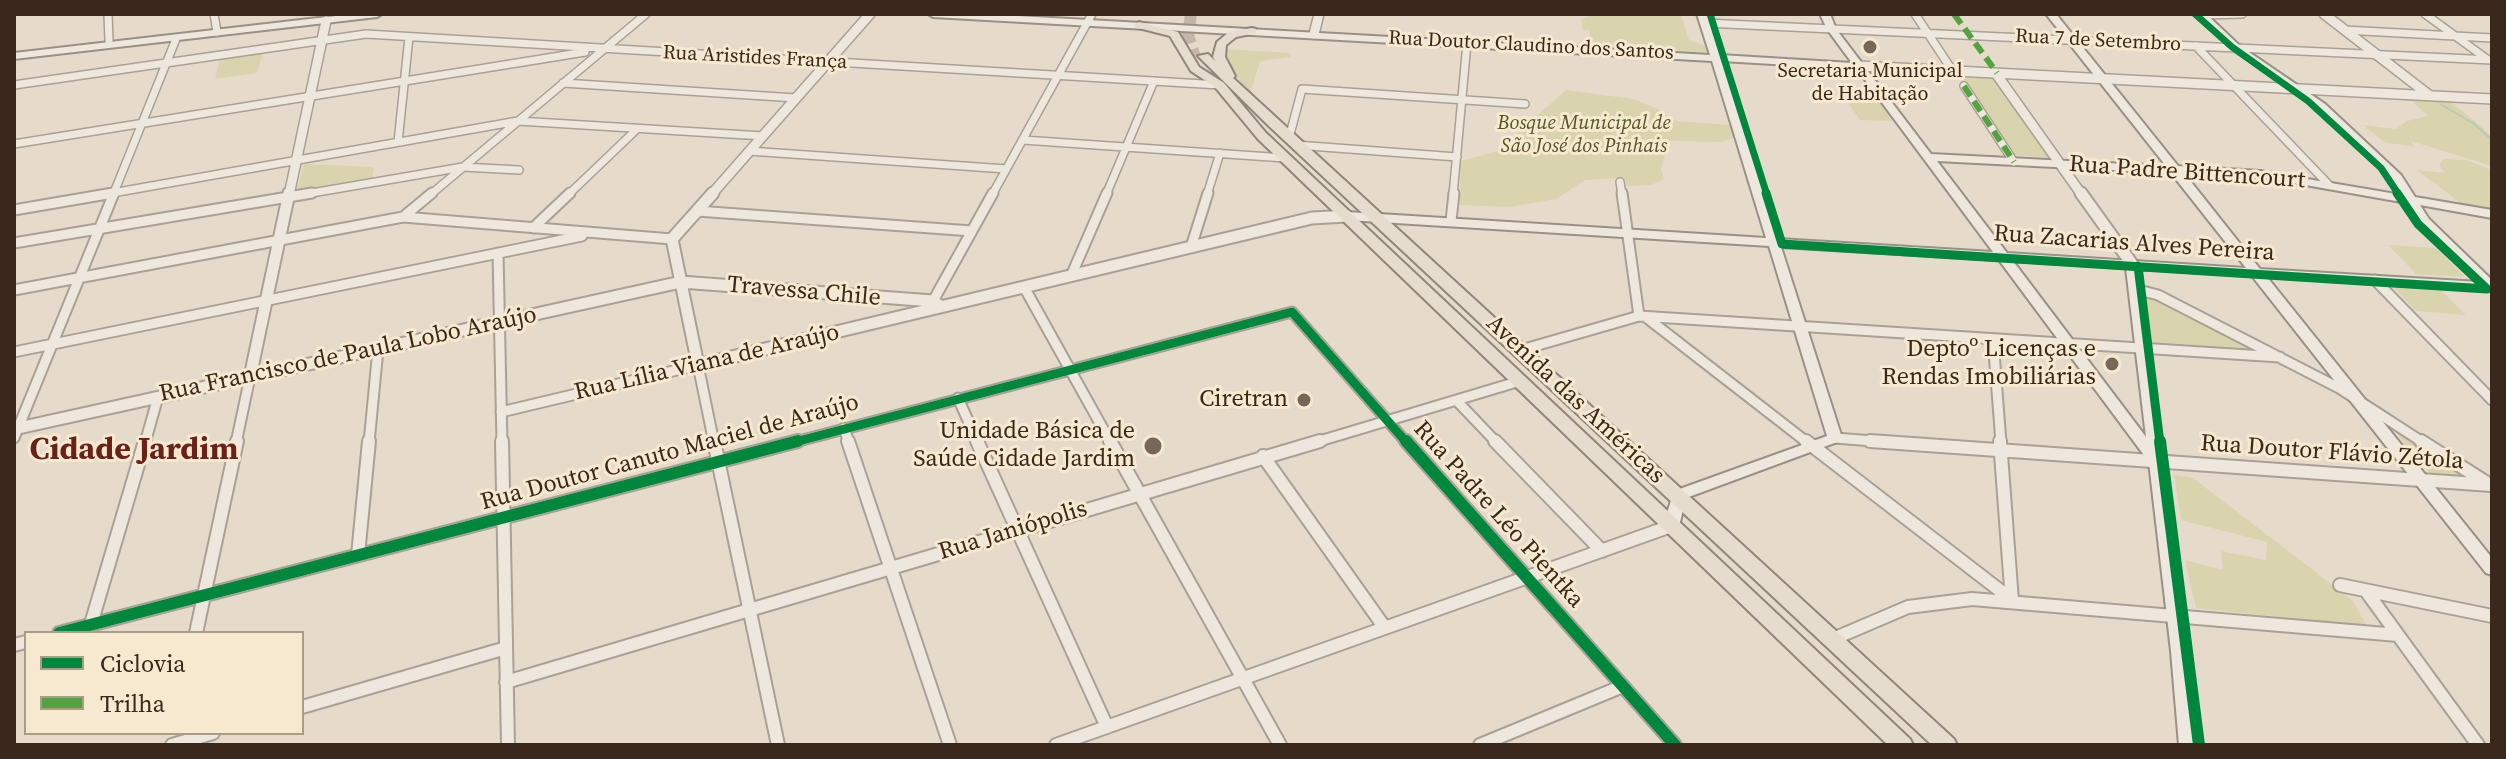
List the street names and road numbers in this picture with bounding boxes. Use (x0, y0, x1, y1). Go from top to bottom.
street label: Rua 7 de Setembro (2014, 25, 2182, 57)
street label: Rua Doutor Claudino dos Santos (1388, 27, 1674, 65)
street label: Rua Aristides França (662, 41, 848, 75)
street label: Rua Padre Bittencourt (2068, 150, 2306, 196)
street label: Rua Zacarias Alves Pereira (1992, 220, 2276, 268)
street label: Travessa Chile (726, 271, 882, 313)
street label: Rua Francisco de Paula Lobo Araújo (157, 301, 539, 409)
street label: Avenida das Américas (1480, 310, 1670, 490)
street label: Rua Lília Viana de Araújo (572, 318, 842, 408)
street label: Rua Doutor Canuto Maciel de Araújo (478, 389, 862, 517)
street label: Rua Padre Léo Pientka (1406, 416, 1590, 614)
street label: Rua Doutor Flávio Zétola (2199, 429, 2465, 477)
street label: Rua Janiópolis (935, 495, 1091, 567)

